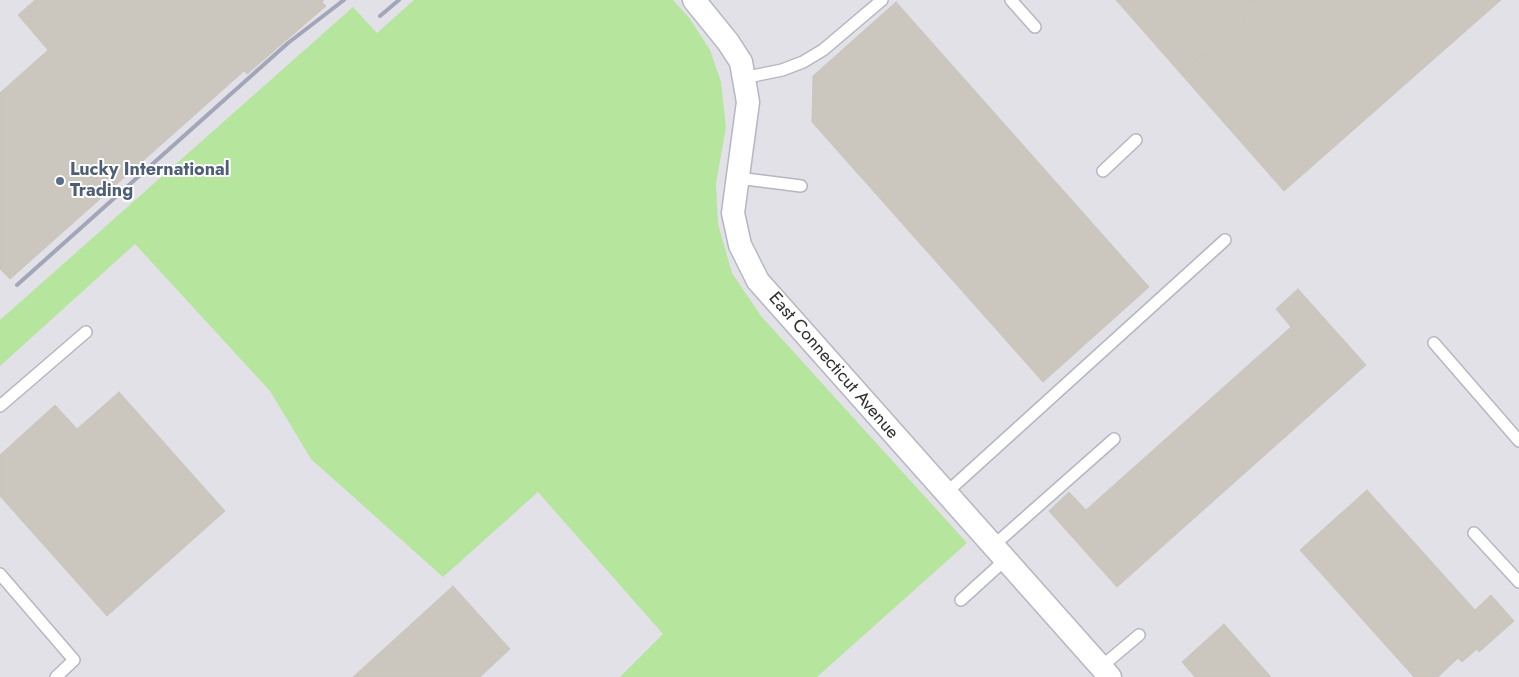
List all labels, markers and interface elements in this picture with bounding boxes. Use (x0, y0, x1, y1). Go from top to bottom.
place label: Lucky International Trading (70, 160, 230, 202)
marker: Lucky International Trading (54, 175, 66, 187)
street label: East Connecticut Avenue (763, 288, 903, 444)

